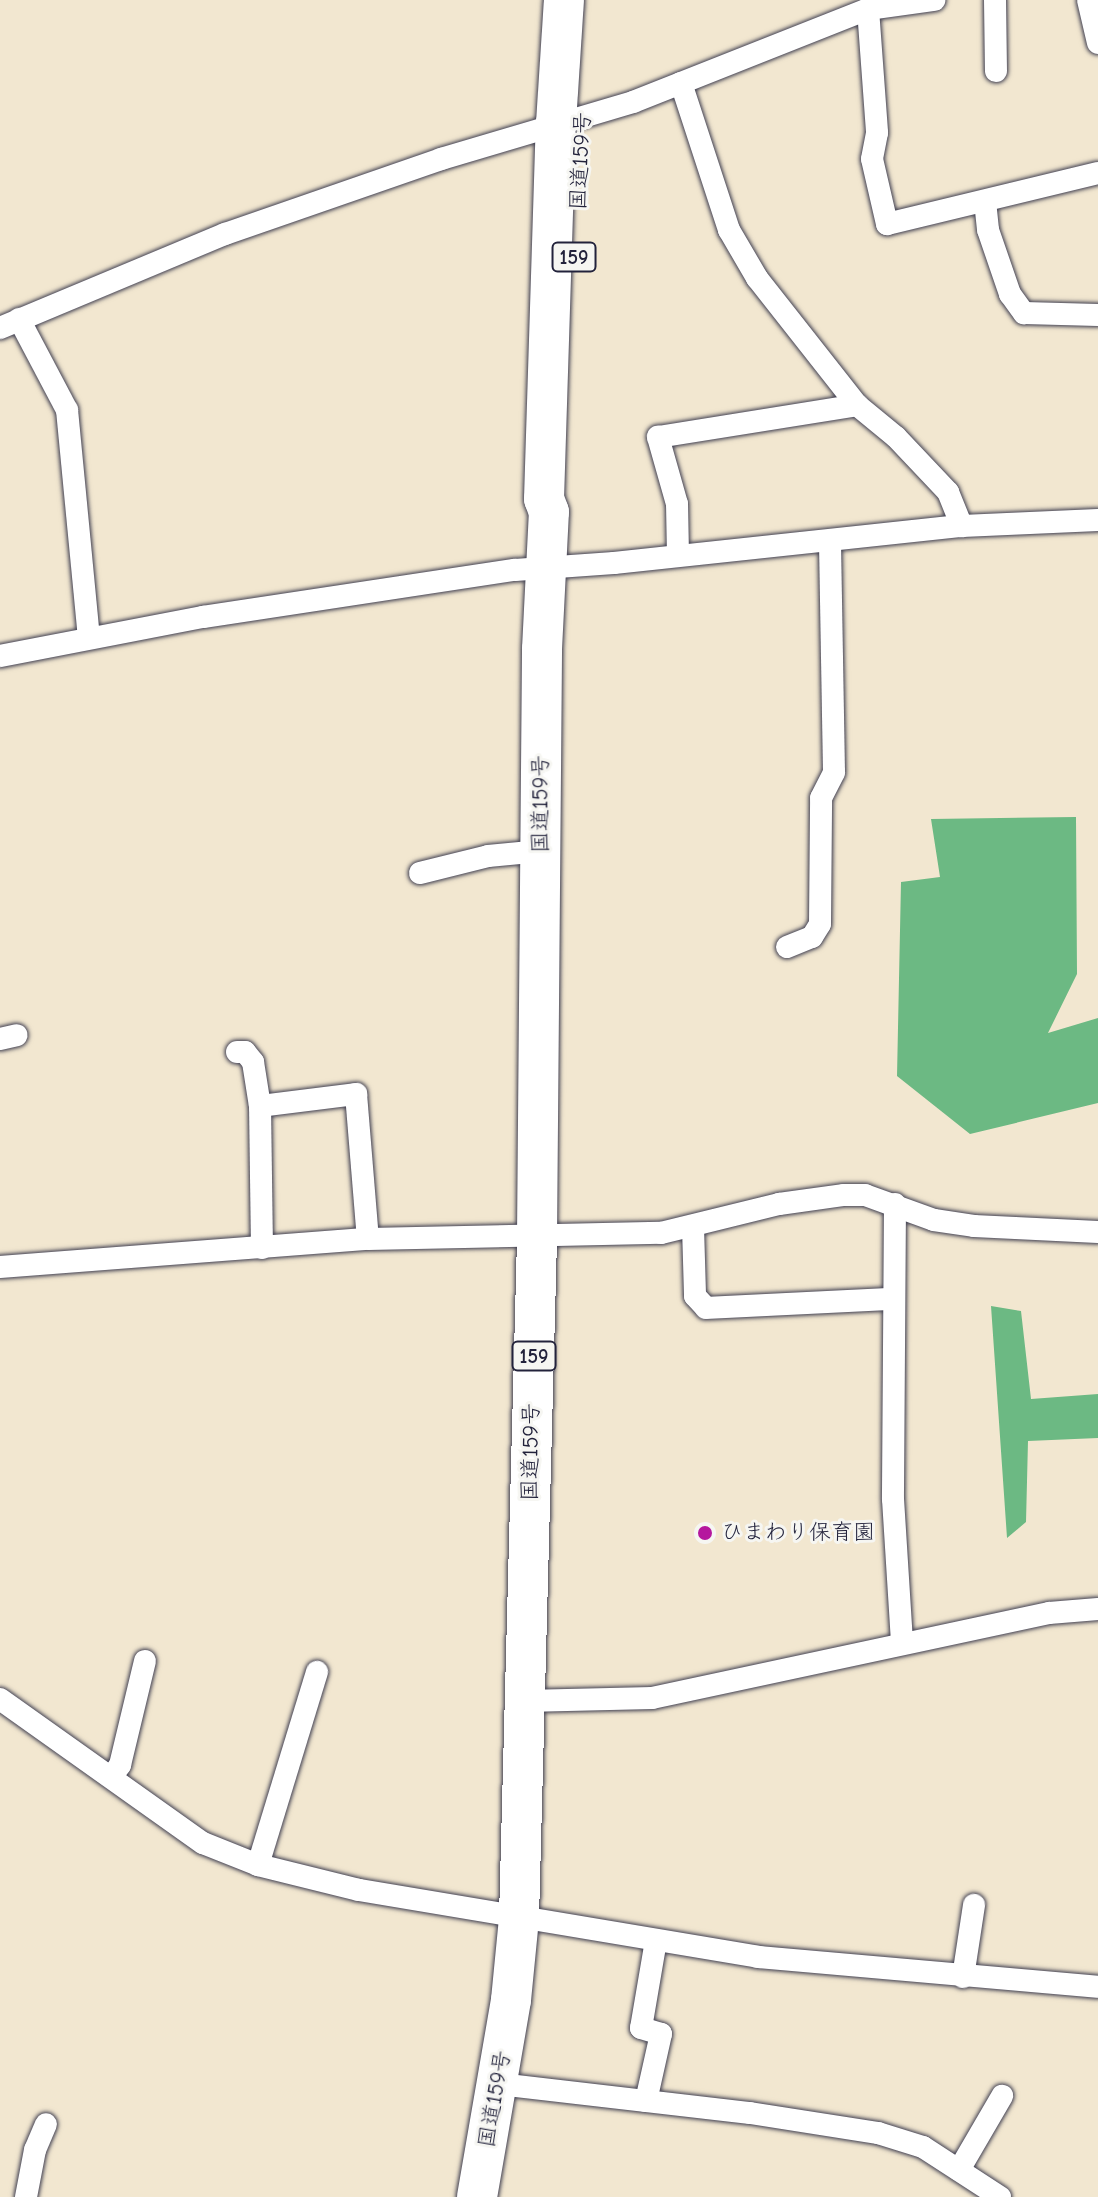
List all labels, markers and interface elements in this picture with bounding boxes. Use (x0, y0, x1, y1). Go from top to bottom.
street label: 国道159号 (565, 111, 597, 211)
road number: 159 (550, 241, 598, 273)
street label: 国道159号 (528, 755, 554, 853)
road number: 159 (510, 1340, 558, 1372)
street label: 国道159号 (517, 1403, 545, 1501)
place label: ひまわり保育園 (721, 1520, 875, 1546)
marker: ひまわり保育園 (696, 1524, 714, 1542)
street label: 国道159号 (473, 2048, 517, 2150)

